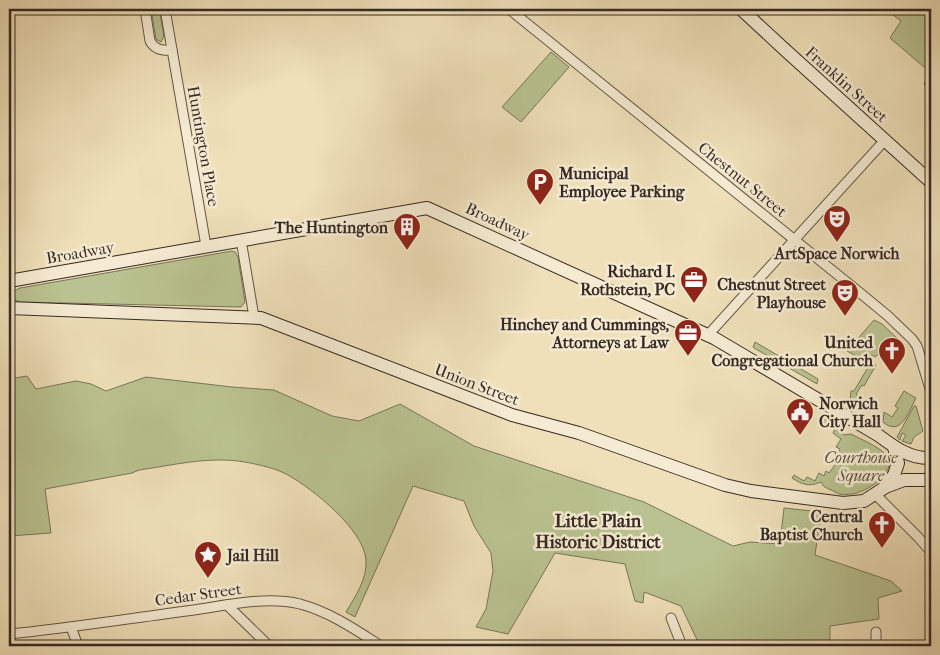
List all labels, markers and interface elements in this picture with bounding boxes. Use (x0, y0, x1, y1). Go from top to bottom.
street label: Franklin Street (802, 42, 892, 127)
street label: Huntington Place (184, 84, 223, 208)
street label: Chestnut Street (694, 138, 791, 221)
place label: Municipal Employee Parking (558, 164, 685, 202)
parking icon: Municipal Employee Parking (525, 167, 555, 206)
street label: Broadway (463, 198, 533, 245)
theatre icon: ArtSpace Norwich (822, 204, 852, 243)
building icon: The Huntington (392, 212, 422, 251)
place label: The Huntington (273, 218, 389, 238)
street label: Broadway (45, 237, 116, 268)
place label: ArtSpace Norwich (774, 244, 901, 264)
place label: Richard I. Rothstein, PC (580, 262, 675, 299)
office icon: Richard I. Rothstein, PC (679, 265, 709, 304)
place label: Chestnut Street Playhouse (717, 275, 826, 313)
theatre icon: Chestnut Street Playhouse (830, 278, 860, 317)
place label: Hinchey and Cummings, Attorneys at Law (500, 315, 670, 353)
office icon: Hinchey and Cummings, Attorneys at Law (673, 318, 703, 357)
place label: United Congregational Church (712, 333, 874, 371)
church icon: United Congregational Church (877, 336, 907, 375)
street label: Union Street (432, 360, 522, 409)
place label: Norwich City Hall (819, 394, 881, 432)
public building icon: Norwich City Hall (785, 397, 815, 436)
park label: Courthouse Square (824, 448, 898, 485)
place label: Central Baptist Church (760, 507, 864, 545)
church icon: Central Baptist Church (867, 510, 897, 549)
district label: Little Plain Historic District (535, 511, 661, 553)
place icon: Jail Hill (193, 540, 223, 579)
place label: Jail Hill (225, 546, 279, 566)
street label: Cedar Street (154, 579, 243, 610)

